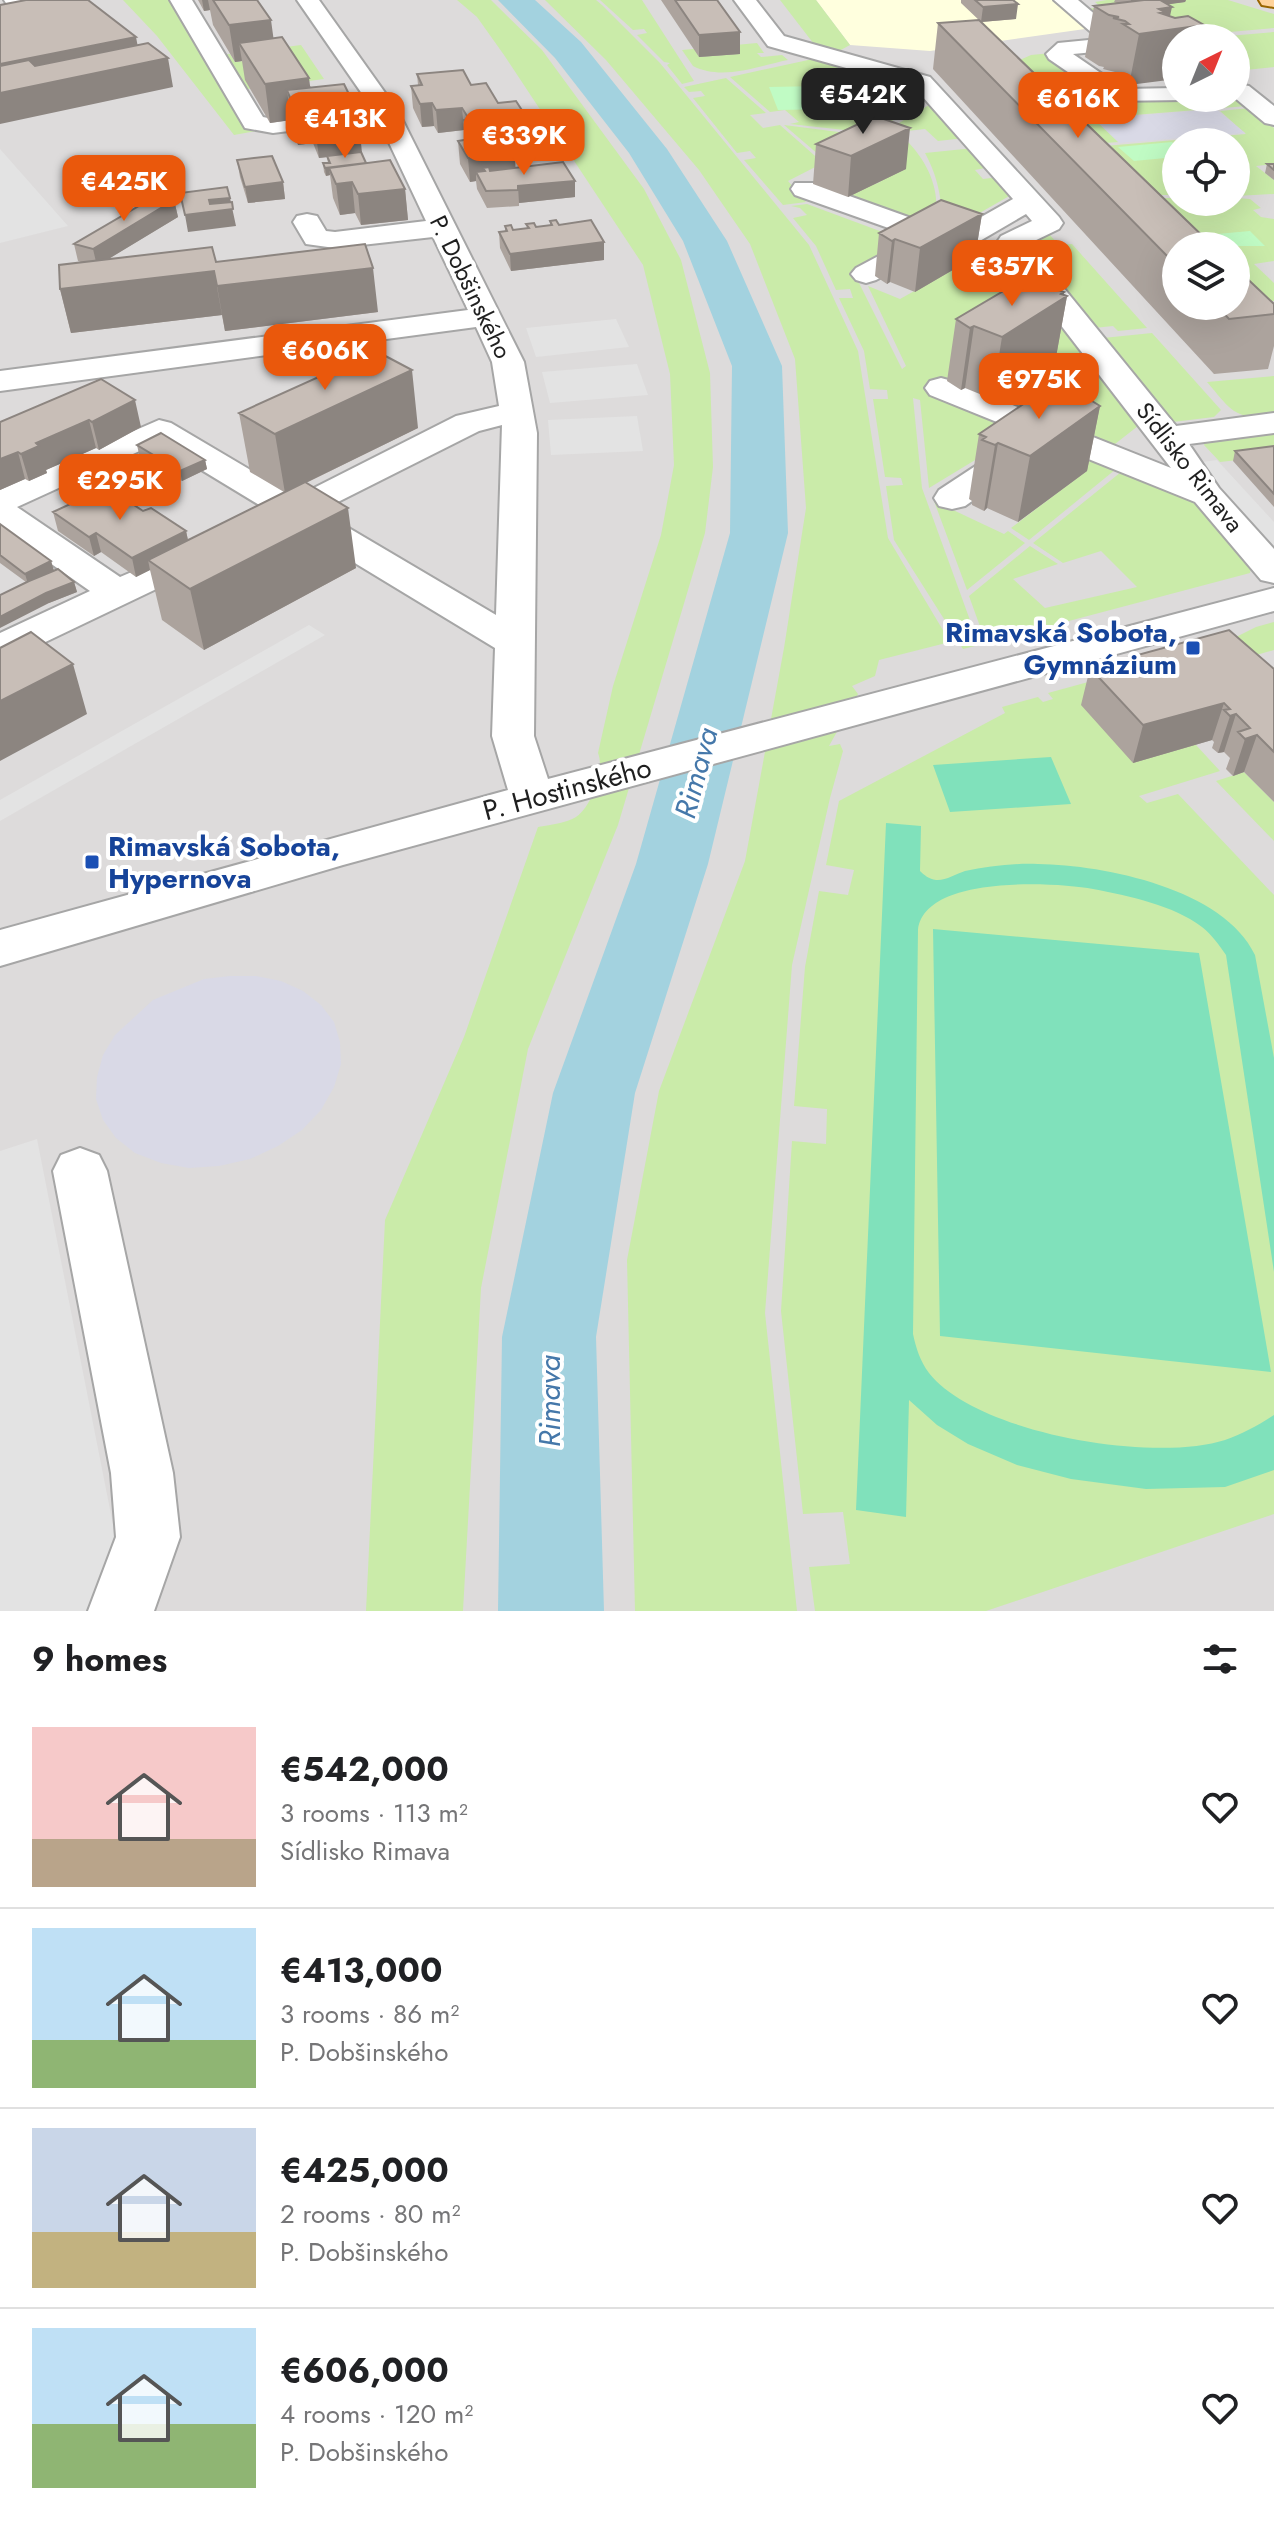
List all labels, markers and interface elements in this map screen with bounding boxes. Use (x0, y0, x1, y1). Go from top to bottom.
north arrow (1162, 24, 1250, 112)
map controls (1162, 24, 1250, 320)
pin: €542K (807, 68, 919, 136)
pin: €616K (1022, 72, 1134, 140)
text: €542K (819, 75, 907, 113)
text: €616K (1036, 79, 1120, 117)
pin: €413K (289, 92, 401, 160)
text: €413K (304, 99, 386, 137)
pin: €339K (468, 109, 580, 177)
text: €339K (482, 116, 566, 154)
button: locate (1162, 128, 1250, 216)
pin: €425K (68, 155, 180, 223)
text: €425K (80, 162, 168, 200)
street label: P. Dobšinského (421, 209, 521, 365)
button: layers (1162, 232, 1250, 320)
pin: €357K (956, 240, 1068, 308)
text: €357K (970, 247, 1054, 285)
pin: €606K (269, 324, 381, 392)
text: €606K (281, 331, 369, 369)
pin: €975K (983, 353, 1095, 421)
text: €975K (997, 360, 1081, 398)
street label: Sídlisko Rimava (1128, 394, 1252, 540)
pin: €295K (64, 454, 176, 522)
text: €295K (77, 461, 163, 499)
place label: Rimavská Sobota, Gymnázium (945, 612, 1177, 685)
marker: Rimavská Sobota, Gymnázium (1184, 639, 1202, 657)
water label: Rimava (663, 722, 729, 823)
street label: P. Hostinského (478, 747, 656, 831)
place label: Rimavská Sobota, Hypernova (108, 826, 340, 899)
marker: Rimavská Sobota, Hypernova (83, 853, 101, 871)
water label: Rimava (528, 1354, 571, 1447)
text: 9 homes (32, 1635, 167, 1684)
icon: filters (1198, 1637, 1242, 1681)
text: €542,000 (280, 1745, 449, 1794)
icon: home (96, 1759, 192, 1855)
icon: heart (1198, 1785, 1242, 1829)
text: 3 rooms · 113 m² (280, 1794, 468, 1832)
text: Sídlisko Rimava (280, 1832, 450, 1870)
text: €413,000 (280, 1946, 442, 1995)
icon: home (96, 1960, 192, 2056)
icon: heart (1198, 1986, 1242, 2030)
text: 3 rooms · 86 m² (280, 1995, 459, 2033)
text: P. Dobšinského (280, 2033, 448, 2071)
text: €425,000 (280, 2146, 449, 2195)
icon: home (96, 2160, 192, 2256)
icon: heart (1198, 2186, 1242, 2230)
text: 2 rooms · 80 m² (280, 2195, 461, 2233)
text: P. Dobšinského (280, 2233, 448, 2271)
text: €606,000 (280, 2346, 449, 2395)
icon: home (96, 2360, 192, 2456)
icon: heart (1198, 2386, 1242, 2430)
text: 4 rooms · 120 m² (280, 2395, 473, 2433)
text: P. Dobšinského (280, 2433, 448, 2471)

